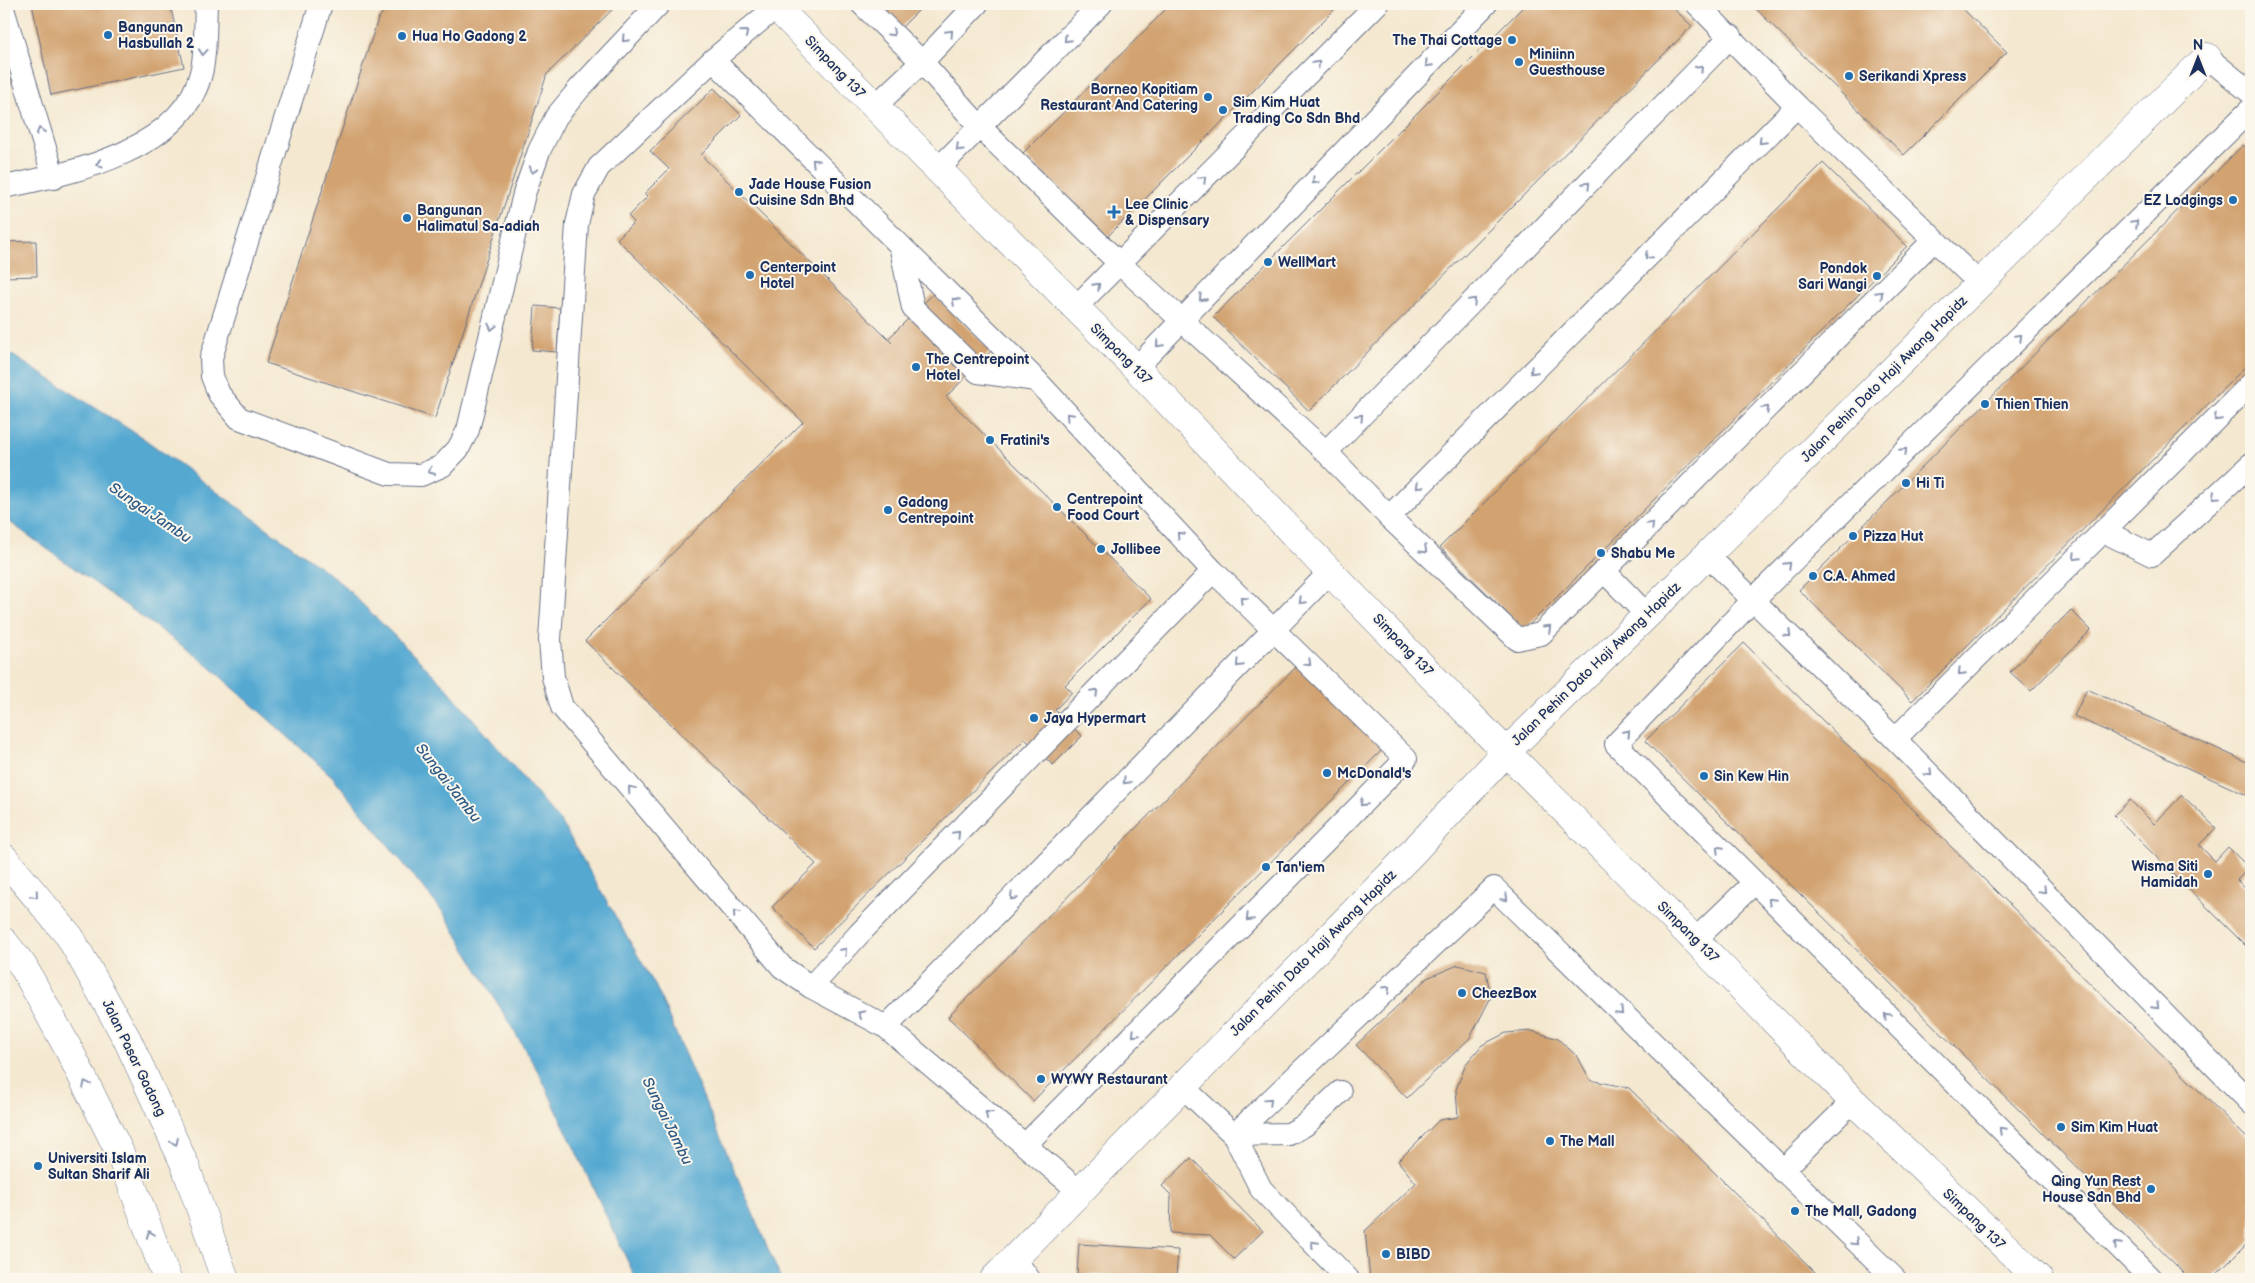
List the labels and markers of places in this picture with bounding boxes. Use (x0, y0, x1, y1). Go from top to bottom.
place label: Bangunan Hasbullah 2 (118, 19, 195, 52)
place label: Hua Ho Gadong 2 (412, 28, 527, 45)
marker: Bangunan Hasbullah 2 (102, 29, 114, 41)
marker: Hua Ho Gadong 2 (396, 30, 408, 42)
place label: The Thai Cottage (1393, 32, 1502, 49)
marker: The Thai Cottage (1506, 34, 1518, 46)
place label: Miniinn Guesthouse (1529, 46, 1605, 79)
marker: Miniinn Guesthouse (1513, 56, 1525, 68)
place label: Serikandi Xpress (1859, 68, 1966, 85)
marker: Serikandi Xpress (1843, 70, 1855, 82)
place label: Borneo Kopitiam Restaurant And Catering (1040, 81, 1198, 114)
marker: Borneo Kopitiam Restaurant And Catering (1202, 91, 1214, 103)
place label: Sim Kim Huat Trading Co Sdn Bhd (1233, 94, 1360, 127)
marker: Sim Kim Huat Trading Co Sdn Bhd (1217, 104, 1229, 116)
place label: Jade House Fusion Cuisine Sdn Bhd (749, 176, 872, 209)
marker: Jade House Fusion Cuisine Sdn Bhd (733, 186, 745, 198)
place label: EZ Lodgings (2143, 192, 2223, 209)
marker: EZ Lodgings (2227, 194, 2239, 206)
place label: Lee Clinic & Dispensary (1125, 196, 1210, 229)
place label: Bangunan Halimatul Sa-adiah (417, 202, 540, 235)
marker: Lee Clinic & Dispensary (1107, 205, 1121, 219)
marker: Bangunan Halimatul Sa-adiah (401, 212, 413, 224)
place label: WellMart (1278, 254, 1336, 271)
marker: WellMart (1262, 256, 1274, 268)
place label: Centerpoint Hotel (760, 259, 836, 292)
place label: Pondok Sari Wangi (1798, 260, 1868, 293)
marker: Centerpoint Hotel (744, 269, 756, 281)
marker: Pondok Sari Wangi (1871, 270, 1883, 282)
place label: The Centrepoint Hotel (926, 351, 1029, 384)
marker: The Centrepoint Hotel (910, 361, 922, 373)
place label: Thien Thien (1995, 396, 2069, 413)
marker: Thien Thien (1979, 398, 1991, 410)
place label: Fratini's (1000, 432, 1050, 449)
marker: Fratini's (984, 434, 996, 446)
place label: Hi Ti (1916, 475, 1945, 492)
marker: Hi Ti (1900, 477, 1912, 489)
place label: Centrepoint Food Court (1067, 491, 1143, 524)
place label: Gadong Centrepoint (898, 494, 974, 527)
marker: Centrepoint Food Court (1051, 501, 1063, 513)
marker: Gadong Centrepoint (882, 504, 894, 516)
place label: Pizza Hut (1863, 528, 1924, 545)
marker: Pizza Hut (1847, 530, 1859, 542)
place label: Jollibee (1111, 541, 1161, 558)
marker: Jollibee (1095, 543, 1107, 555)
place label: Shabu Me (1611, 545, 1675, 562)
marker: Shabu Me (1595, 547, 1607, 559)
place label: C.A. Ahmed (1823, 568, 1896, 585)
marker: C.A. Ahmed (1807, 570, 1819, 582)
place label: Jaya Hypermart (1044, 710, 1146, 727)
marker: Jaya Hypermart (1028, 712, 1040, 724)
place label: McDonald's (1337, 765, 1412, 782)
marker: McDonald's (1321, 767, 1333, 779)
place label: Sin Kew Hin (1714, 768, 1789, 785)
marker: Sin Kew Hin (1698, 770, 1710, 782)
place label: Wisma Siti Hamidah (2131, 858, 2198, 891)
place label: Tan'iem (1276, 859, 1325, 876)
marker: Tan'iem (1260, 861, 1272, 873)
marker: Wisma Siti Hamidah (2202, 868, 2214, 880)
place label: CheezBox (1472, 985, 1537, 1002)
marker: CheezBox (1456, 987, 1468, 999)
place label: WYWY Restaurant (1051, 1071, 1168, 1088)
marker: WYWY Restaurant (1035, 1073, 1047, 1085)
place label: Sim Kim Huat (2071, 1119, 2158, 1136)
marker: Sim Kim Huat (2055, 1121, 2067, 1133)
place label: The Mall (1560, 1133, 1615, 1150)
marker: The Mall (1544, 1135, 1556, 1147)
place label: Universiti Islam Sultan Sharif Ali (48, 1150, 150, 1183)
marker: Universiti Islam Sultan Sharif Ali (32, 1160, 44, 1172)
place label: Qing Yun Rest House Sdn Bhd (2042, 1173, 2141, 1206)
marker: Qing Yun Rest House Sdn Bhd (2145, 1183, 2157, 1195)
place label: The Mall, Gadong (1805, 1203, 1917, 1220)
marker: The Mall, Gadong (1789, 1205, 1801, 1217)
place label: BIBD (1396, 1246, 1431, 1263)
marker: BIBD (1380, 1248, 1392, 1260)

